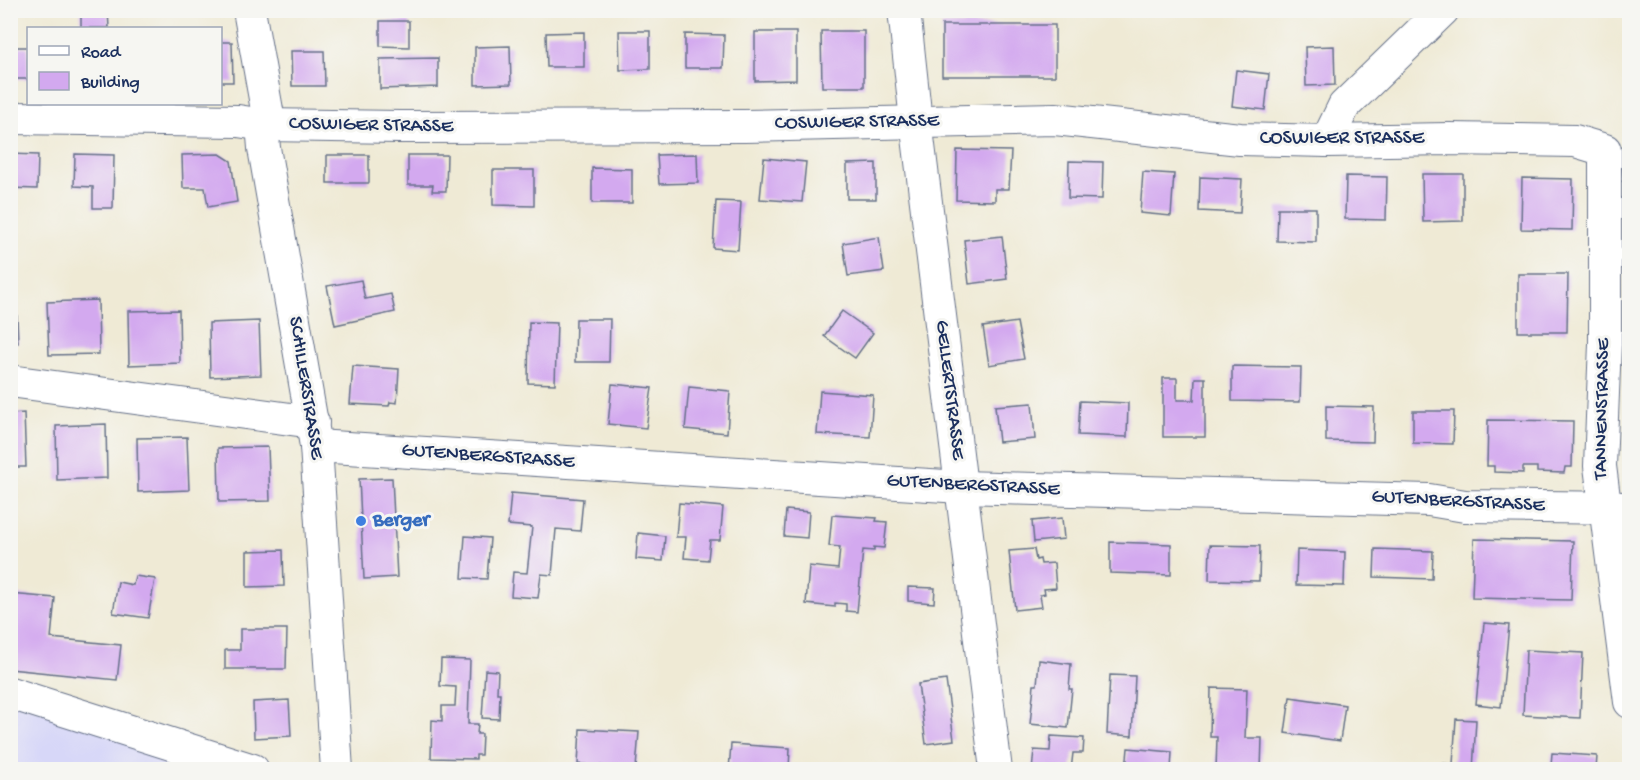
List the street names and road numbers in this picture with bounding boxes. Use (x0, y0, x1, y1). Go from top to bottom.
street label: COSWIGER STRASSE (775, 110, 941, 136)
street label: COSWIGER STRASSE (289, 113, 455, 139)
street label: COSWIGER STRASSE (1260, 128, 1426, 151)
street label: SCHILLERSTRASSE (282, 315, 328, 463)
street label: GELLERTSTRASSE (929, 319, 969, 463)
street label: TANNENSTRASSE (1590, 337, 1616, 481)
street label: GUTENBERGSTRASSE (401, 439, 577, 475)
street label: GUTENBERGSTRASSE (886, 470, 1062, 502)
street label: GUTENBERGSTRASSE (1371, 486, 1547, 518)

